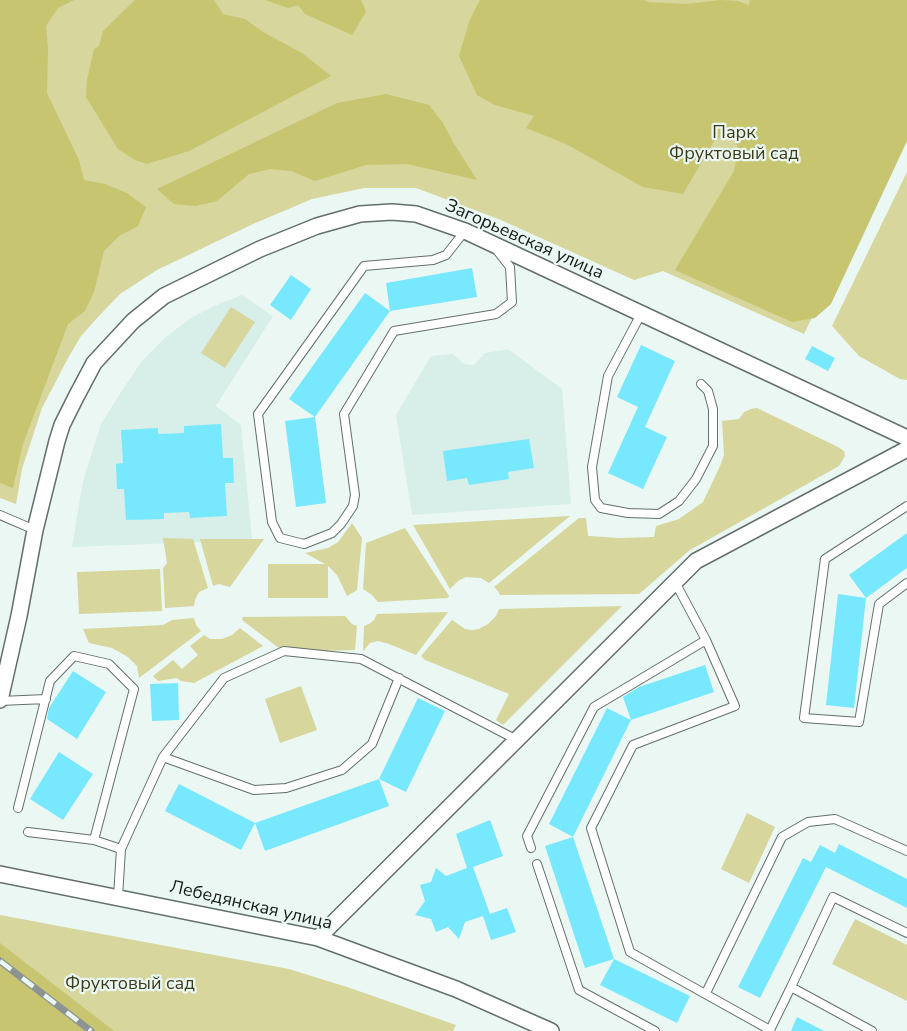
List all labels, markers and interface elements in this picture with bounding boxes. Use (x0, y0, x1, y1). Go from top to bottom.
park label: Парк Фруктовый сад (669, 123, 799, 166)
street label: Загорьевская улица (441, 195, 607, 285)
street label: Лебедянская улица (168, 877, 334, 935)
park label: Фруктовый сад (65, 974, 195, 996)

